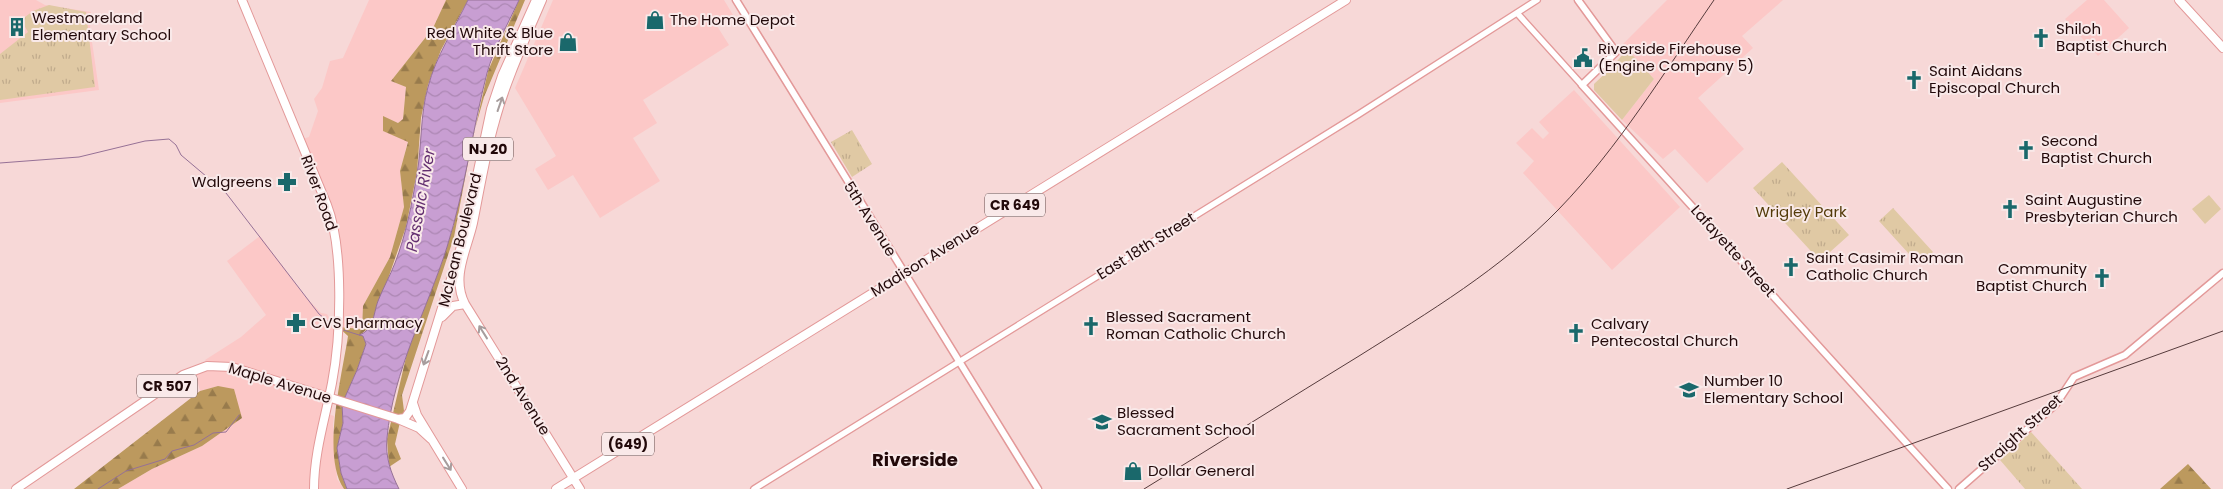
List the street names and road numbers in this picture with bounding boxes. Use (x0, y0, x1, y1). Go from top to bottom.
road number: NJ 20 (463, 138, 513, 160)
street label: River Road (296, 152, 343, 234)
street label: McLean Boulevard (433, 171, 486, 309)
street label: 5th Avenue (839, 177, 902, 260)
road number: CR 649 (985, 194, 1045, 216)
street label: Lafayette Street (1686, 200, 1781, 301)
street label: East 18th Street (1093, 207, 1199, 284)
street label: Madison Avenue (866, 218, 983, 301)
street label: 2nd Avenue (491, 353, 556, 439)
street label: Maple Avenue (226, 357, 334, 408)
road number: CR 507 (137, 374, 197, 398)
street label: Straight Street (1973, 389, 2066, 476)
road number: (649) (602, 432, 654, 456)

